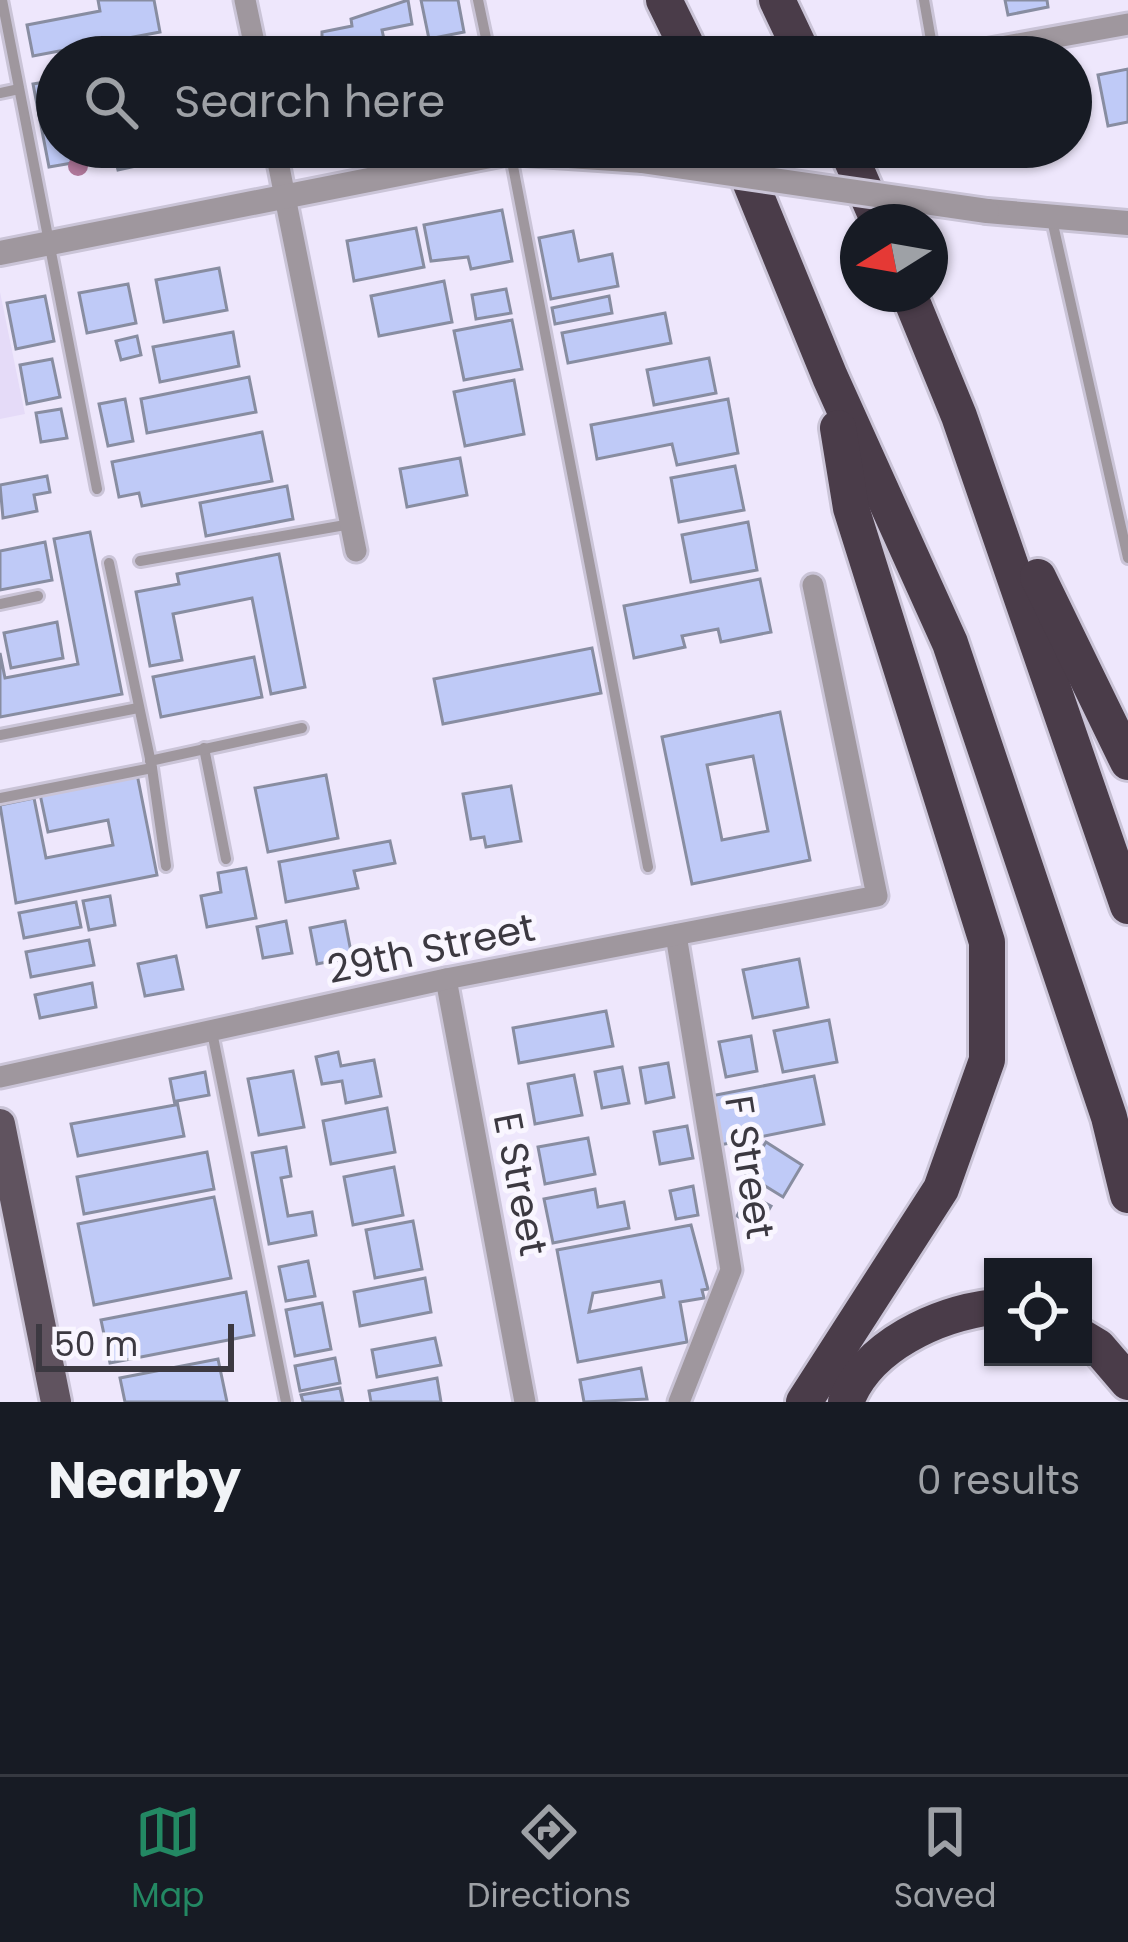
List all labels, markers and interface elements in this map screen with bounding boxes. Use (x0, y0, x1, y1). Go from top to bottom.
search box (36, 36, 1092, 168)
icon: search (78, 69, 144, 135)
text: Search here (174, 70, 445, 133)
north arrow (840, 204, 948, 312)
street label: 29th Street (322, 900, 540, 997)
street label: F Street (711, 1092, 788, 1243)
street label: E Street (480, 1108, 561, 1260)
map controls (984, 1258, 1092, 1366)
button: locate (984, 1258, 1092, 1366)
scale bar (36, 1318, 234, 1371)
text: 50 m (54, 1321, 138, 1368)
text: Nearby (48, 1444, 241, 1516)
text: 0 results (917, 1453, 1080, 1508)
tab: Map (131, 1799, 204, 1921)
tab: Directions (467, 1799, 631, 1921)
tab: Saved (894, 1799, 997, 1921)

